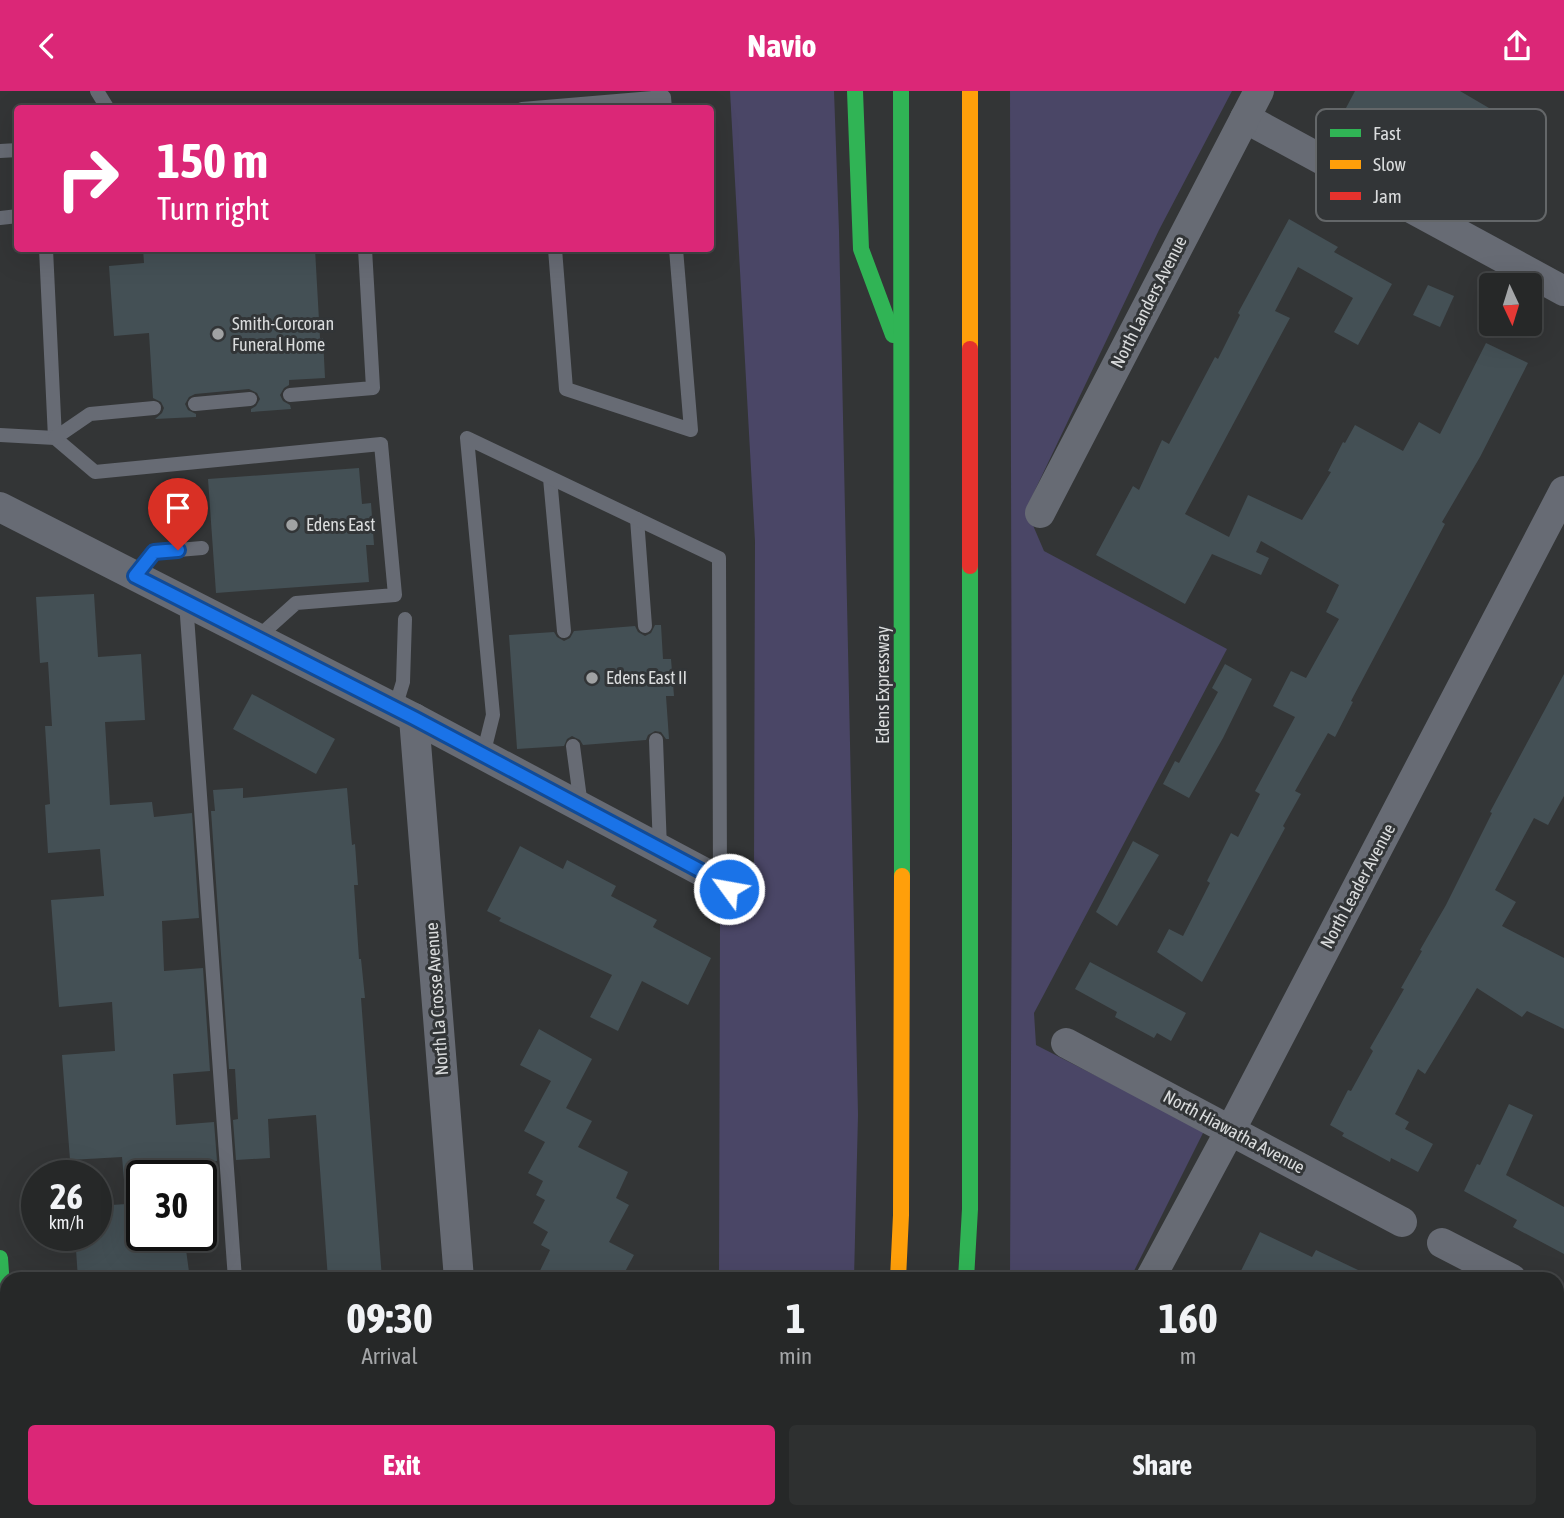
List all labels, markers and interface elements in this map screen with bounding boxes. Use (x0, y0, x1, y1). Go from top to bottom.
icon: back (28, 27, 66, 65)
text: Navio (747, 27, 817, 64)
icon: share (1498, 27, 1536, 65)
legend (1316, 109, 1546, 221)
text: Fast (1373, 122, 1401, 144)
text: 150 m (157, 132, 268, 188)
icon: right (42, 133, 133, 224)
text: Slow (1373, 153, 1407, 175)
text: Jam (1373, 185, 1402, 207)
text: Turn right (157, 190, 270, 227)
street label: North Landers Avenue (1106, 232, 1191, 371)
north arrow (1479, 273, 1542, 336)
map controls (1479, 273, 1542, 336)
place label: Smith-Corcoran Funeral Home (232, 313, 334, 355)
marker: Smith-Corcoran Funeral Home (210, 326, 226, 342)
pin (148, 478, 208, 550)
icon: arrive (159, 489, 197, 527)
place label: Edens East (306, 514, 376, 535)
marker: Edens East (284, 517, 300, 533)
street label: Edens Expressway (872, 626, 893, 744)
place label: Edens East II (606, 667, 687, 688)
marker: Edens East II (584, 670, 600, 686)
street label: North Leader Avenue (1316, 820, 1399, 952)
position arrow (692, 852, 766, 926)
street label: North La Crosse Avenue (421, 922, 452, 1076)
street label: North Hiawatha Avenue (1160, 1085, 1309, 1178)
speed limit sign: 30 (126, 1160, 217, 1251)
text: 26 (50, 1176, 83, 1216)
text: km/h (49, 1212, 84, 1233)
text: 09:30 (346, 1294, 433, 1342)
text: 1 (786, 1294, 805, 1342)
text: 160 (1158, 1294, 1218, 1342)
text: Arrival (361, 1343, 418, 1369)
text: min (779, 1343, 812, 1369)
text: m (1180, 1343, 1196, 1369)
button: Exit (28, 1425, 775, 1505)
button: Share (789, 1425, 1536, 1505)

